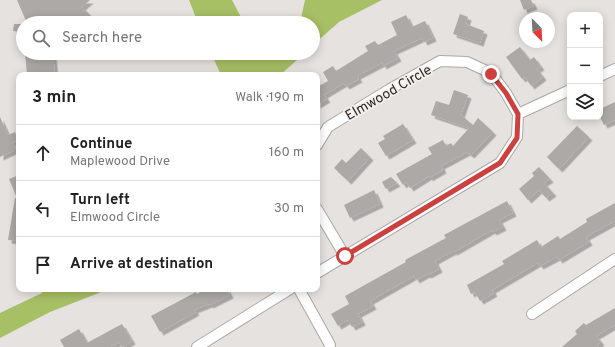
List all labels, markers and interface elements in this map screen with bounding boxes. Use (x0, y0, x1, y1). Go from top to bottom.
north arrow (519, 12, 555, 48)
map controls (567, 12, 603, 120)
button: + (567, 12, 603, 48)
search box (16, 16, 320, 60)
icon: search (30, 27, 52, 49)
text: Search here (62, 29, 142, 48)
button: − (567, 48, 603, 84)
street label: Elmwood Circle (343, 62, 435, 125)
route end (482, 65, 500, 83)
button: layers (567, 84, 603, 120)
text: 3 min (32, 87, 76, 109)
text: Walk · 190 m (235, 90, 304, 106)
text: Continue (70, 135, 132, 154)
icon: ahead (32, 142, 54, 164)
text: 160 m (269, 145, 304, 161)
text: Maplewood Drive (70, 154, 170, 170)
text: Turn left (70, 191, 130, 210)
icon: left (32, 198, 54, 220)
text: 30 m (274, 201, 304, 217)
text: Elmwood Circle (70, 210, 160, 226)
route start (336, 247, 354, 265)
icon: arrive (32, 254, 54, 276)
text: Arrive at destination (70, 255, 213, 274)

